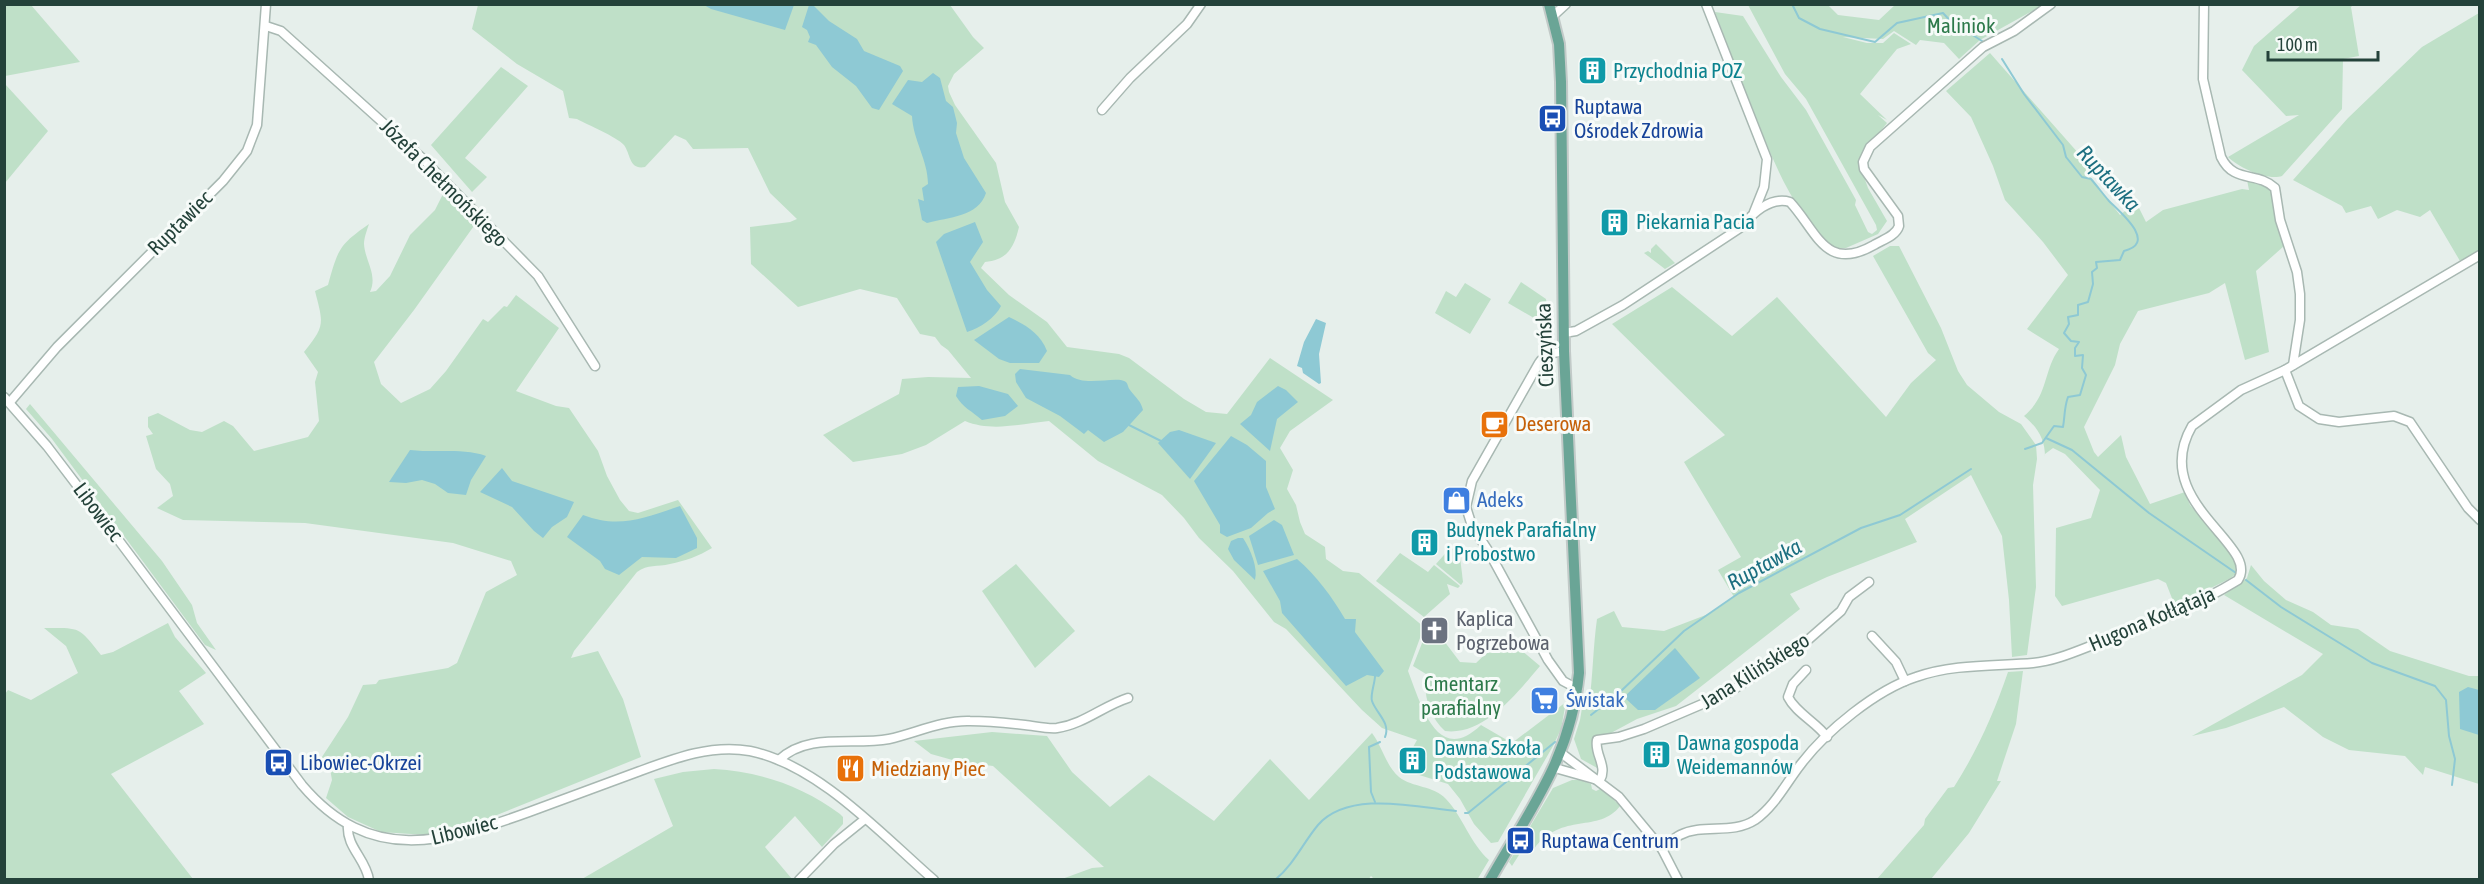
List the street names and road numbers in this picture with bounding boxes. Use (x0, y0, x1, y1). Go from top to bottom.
street label: Józefa Chełmońskiego (376, 114, 513, 251)
street label: Ruptawiec (142, 185, 217, 259)
street label: Cieszyńska (1531, 303, 1557, 387)
street label: Libowiec (69, 477, 129, 546)
street label: Hugona Kołłątaja (2085, 581, 2218, 655)
street label: Jana Kilińskiego (1696, 627, 1813, 713)
street label: Libowiec (428, 809, 499, 849)

